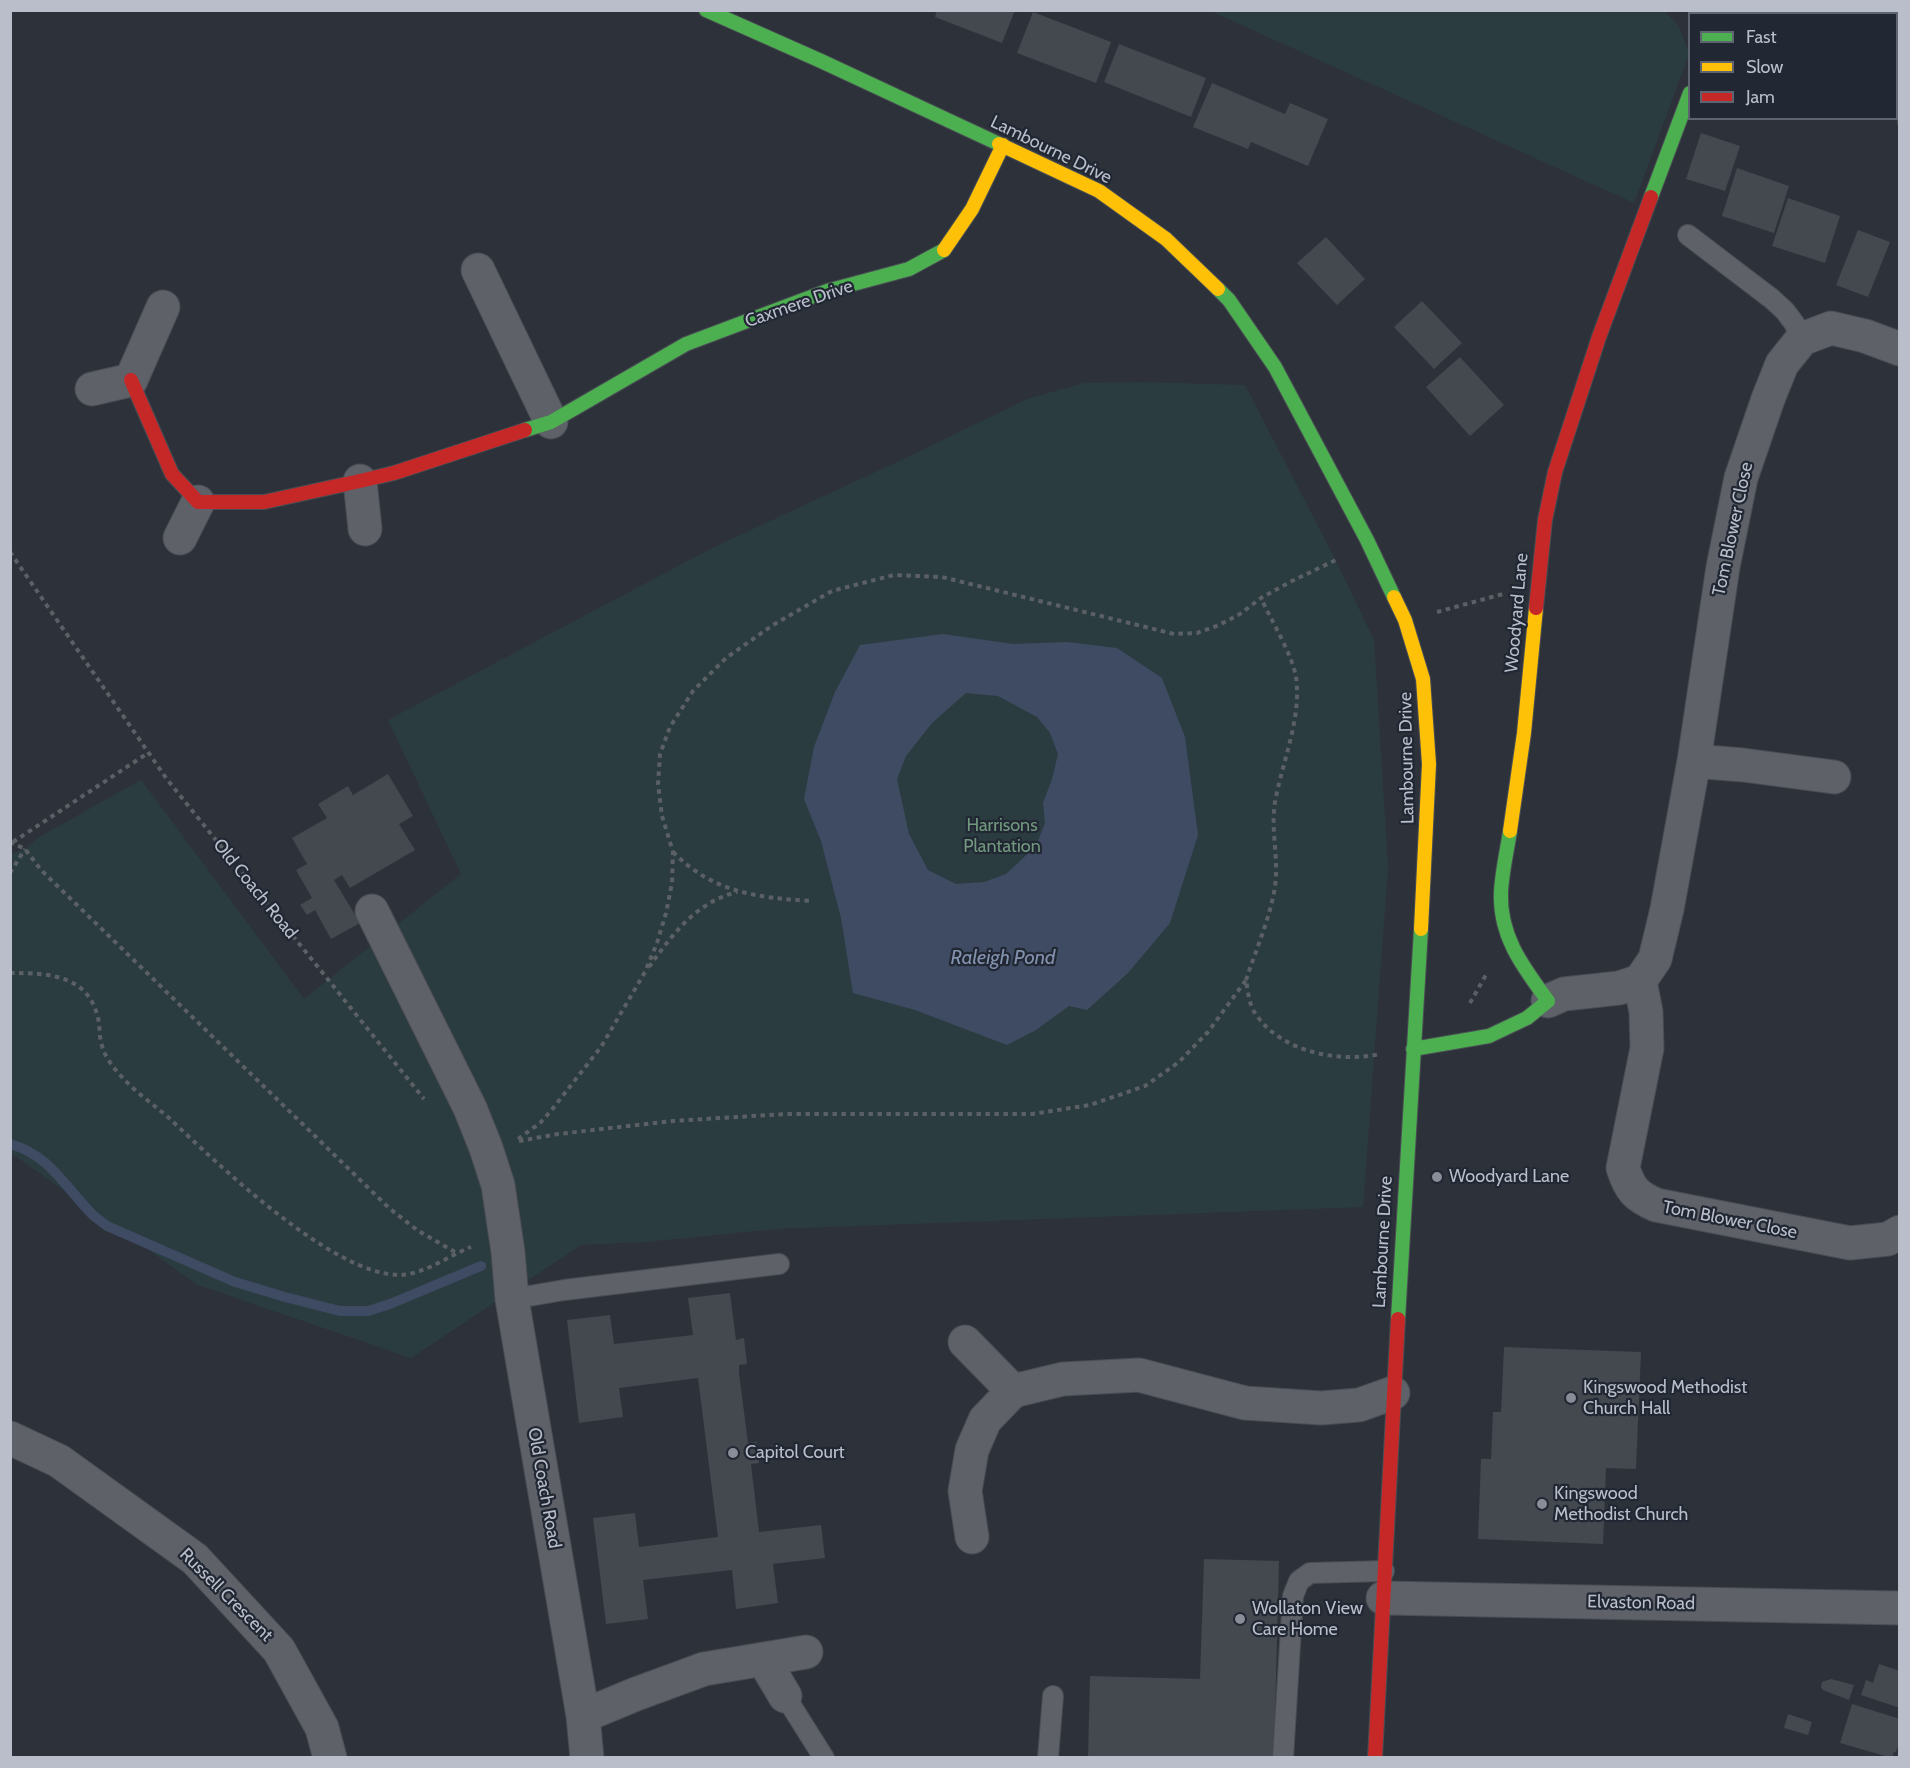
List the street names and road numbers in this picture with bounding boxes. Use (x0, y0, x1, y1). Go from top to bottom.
street label: Lambourne Drive (987, 111, 1115, 189)
street label: Caxmere Drive (742, 275, 856, 333)
street label: Tom Blower Close (1708, 460, 1758, 598)
street label: Woodyard Lane (1501, 552, 1533, 674)
street label: Lambourne Drive (1395, 692, 1419, 824)
street label: Old Coach Road (208, 835, 302, 943)
street label: Lambourne Drive (1369, 1175, 1397, 1309)
street label: Tom Blower Close (1661, 1196, 1799, 1244)
street label: Old Coach Road (523, 1426, 565, 1550)
street label: Russell Crescent (175, 1544, 277, 1646)
street label: Elvaston Road (1587, 1591, 1695, 1615)

